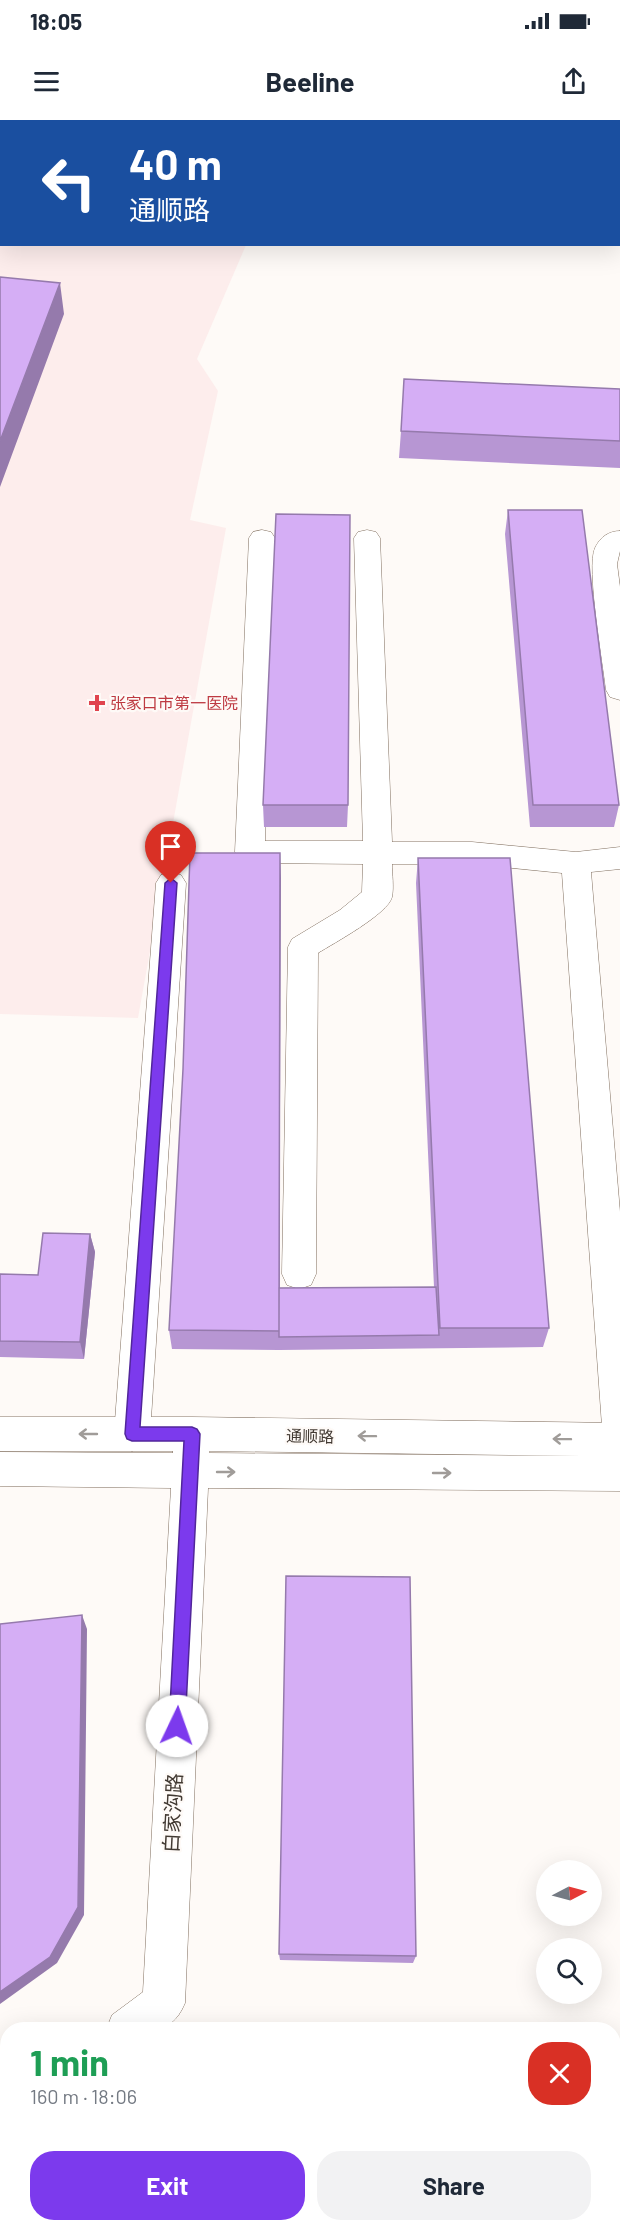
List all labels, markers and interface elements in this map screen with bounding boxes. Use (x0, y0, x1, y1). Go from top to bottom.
text: 18:05 (30, 8, 82, 34)
icon: menu (30, 65, 63, 98)
text: Beeline (265, 65, 355, 97)
icon: share (557, 65, 590, 98)
text: 40 m (129, 138, 222, 188)
icon: left (30, 144, 108, 222)
text: 通顺路 (129, 193, 210, 225)
place label: 张家口市第一医院 (110, 693, 238, 712)
marker: 张家口市第一医院 (88, 694, 106, 712)
pin (145, 821, 196, 883)
icon: arrive (154, 830, 187, 863)
street label: 通顺路 (286, 1426, 334, 1445)
one-way arrow (78, 1428, 98, 1440)
one-way arrow (357, 1430, 377, 1442)
one-way arrow (552, 1433, 572, 1445)
one-way arrow (216, 1466, 236, 1478)
one-way arrow (432, 1467, 452, 1479)
position arrow (145, 1694, 209, 1758)
street label: 白家沟路 (158, 1772, 186, 1854)
north arrow (536, 1860, 602, 1926)
map controls (536, 1860, 602, 2004)
button: search (536, 1938, 602, 2004)
text: 1 min (30, 2040, 109, 2083)
button: close (528, 2042, 591, 2105)
text: 160 m · 18:06 (30, 2084, 137, 2108)
button: Exit (30, 2151, 305, 2220)
button: Share (317, 2151, 591, 2220)

